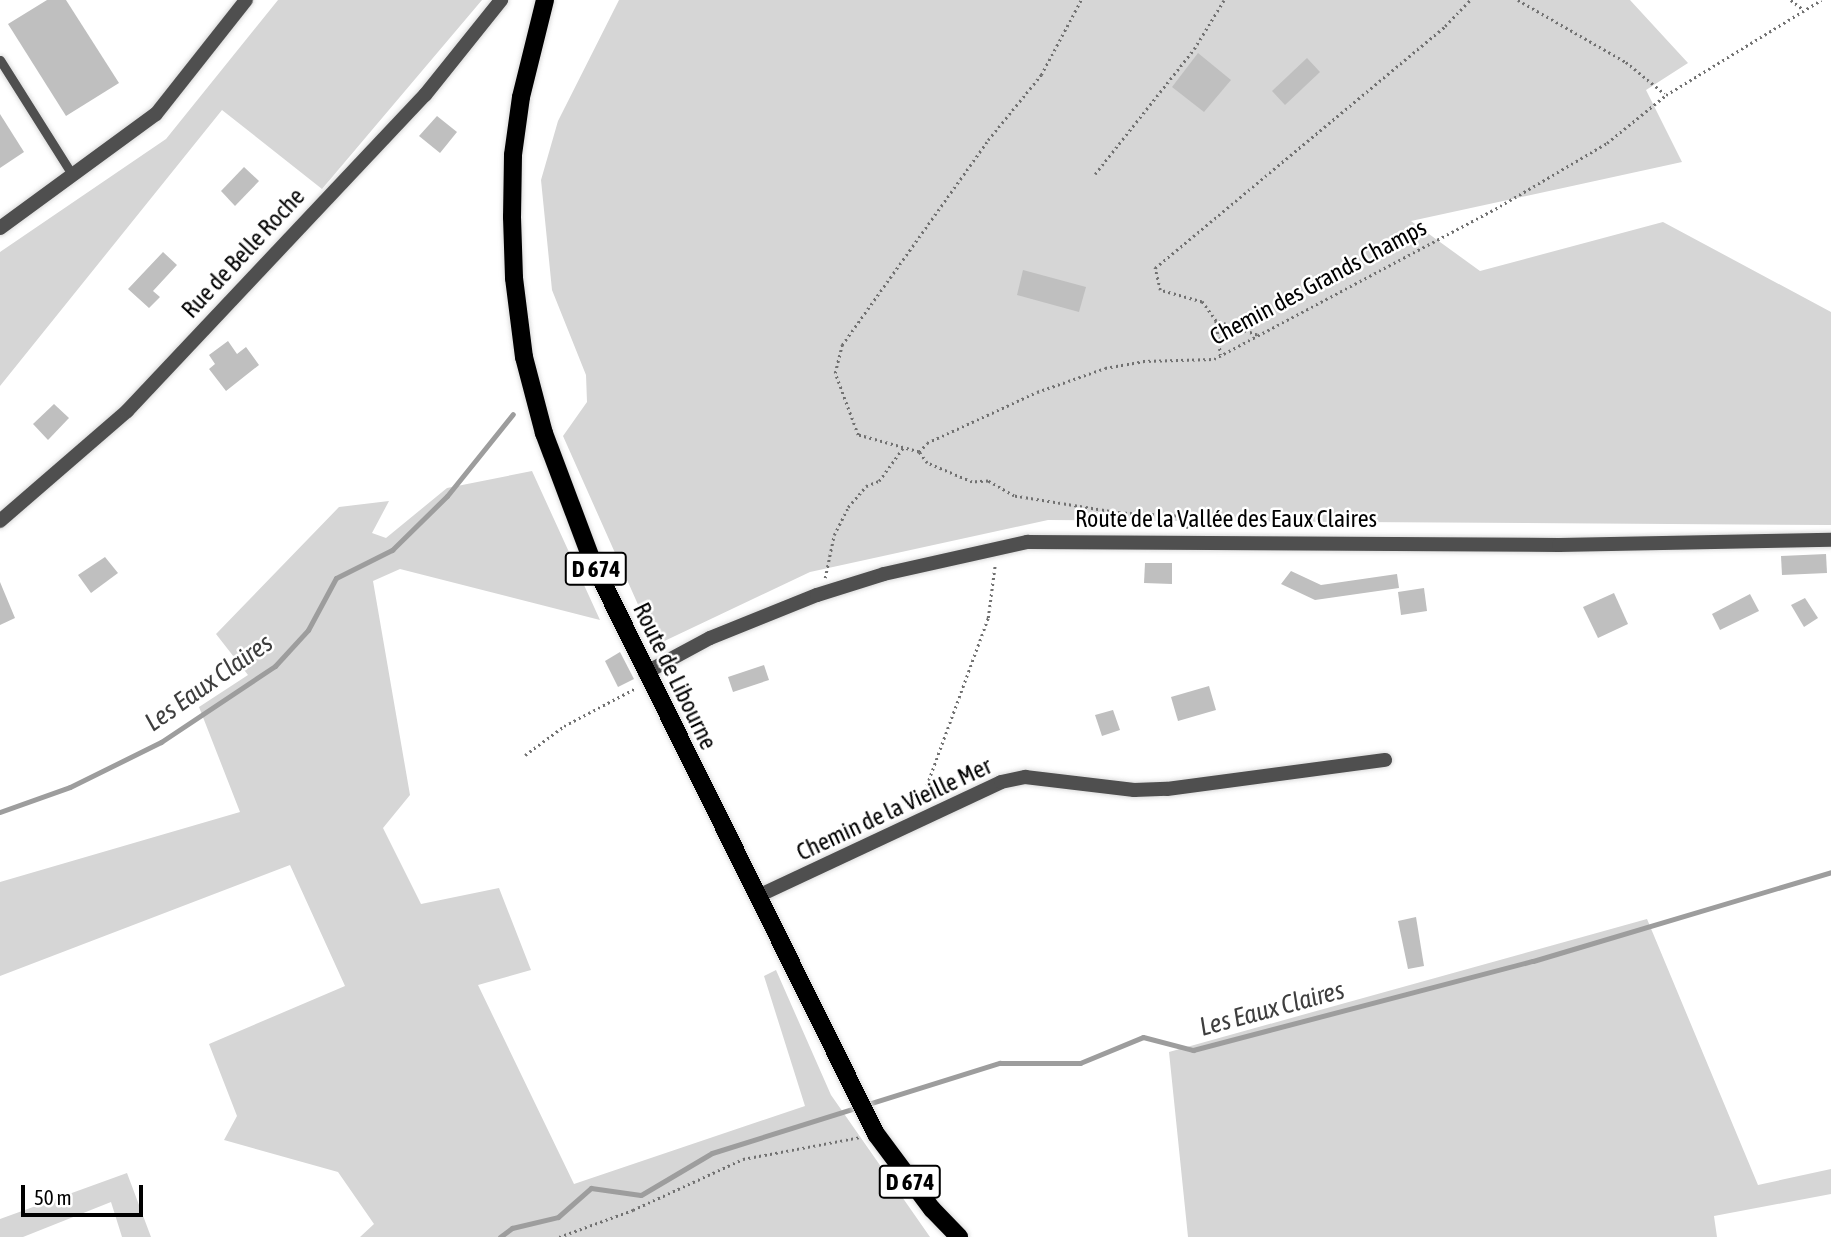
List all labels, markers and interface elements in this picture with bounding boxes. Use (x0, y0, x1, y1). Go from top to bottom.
street label: Rue de Belle Roche (176, 182, 310, 324)
street label: Chemin des Grands Champs (1205, 213, 1431, 351)
street label: Route de la Vallée des Eaux Claires (1075, 505, 1377, 533)
road number: D 674 (564, 550, 628, 589)
street label: Route de Libourne (627, 598, 723, 754)
water label: Les Eaux Claires (139, 628, 279, 738)
street label: Chemin de la Vieille Mer (792, 751, 996, 867)
water label: Les Eaux Claires (1196, 975, 1348, 1043)
road number: D 674 (878, 1162, 942, 1202)
scale bar (24, 1170, 147, 1214)
text: 50 m (34, 1185, 72, 1209)

